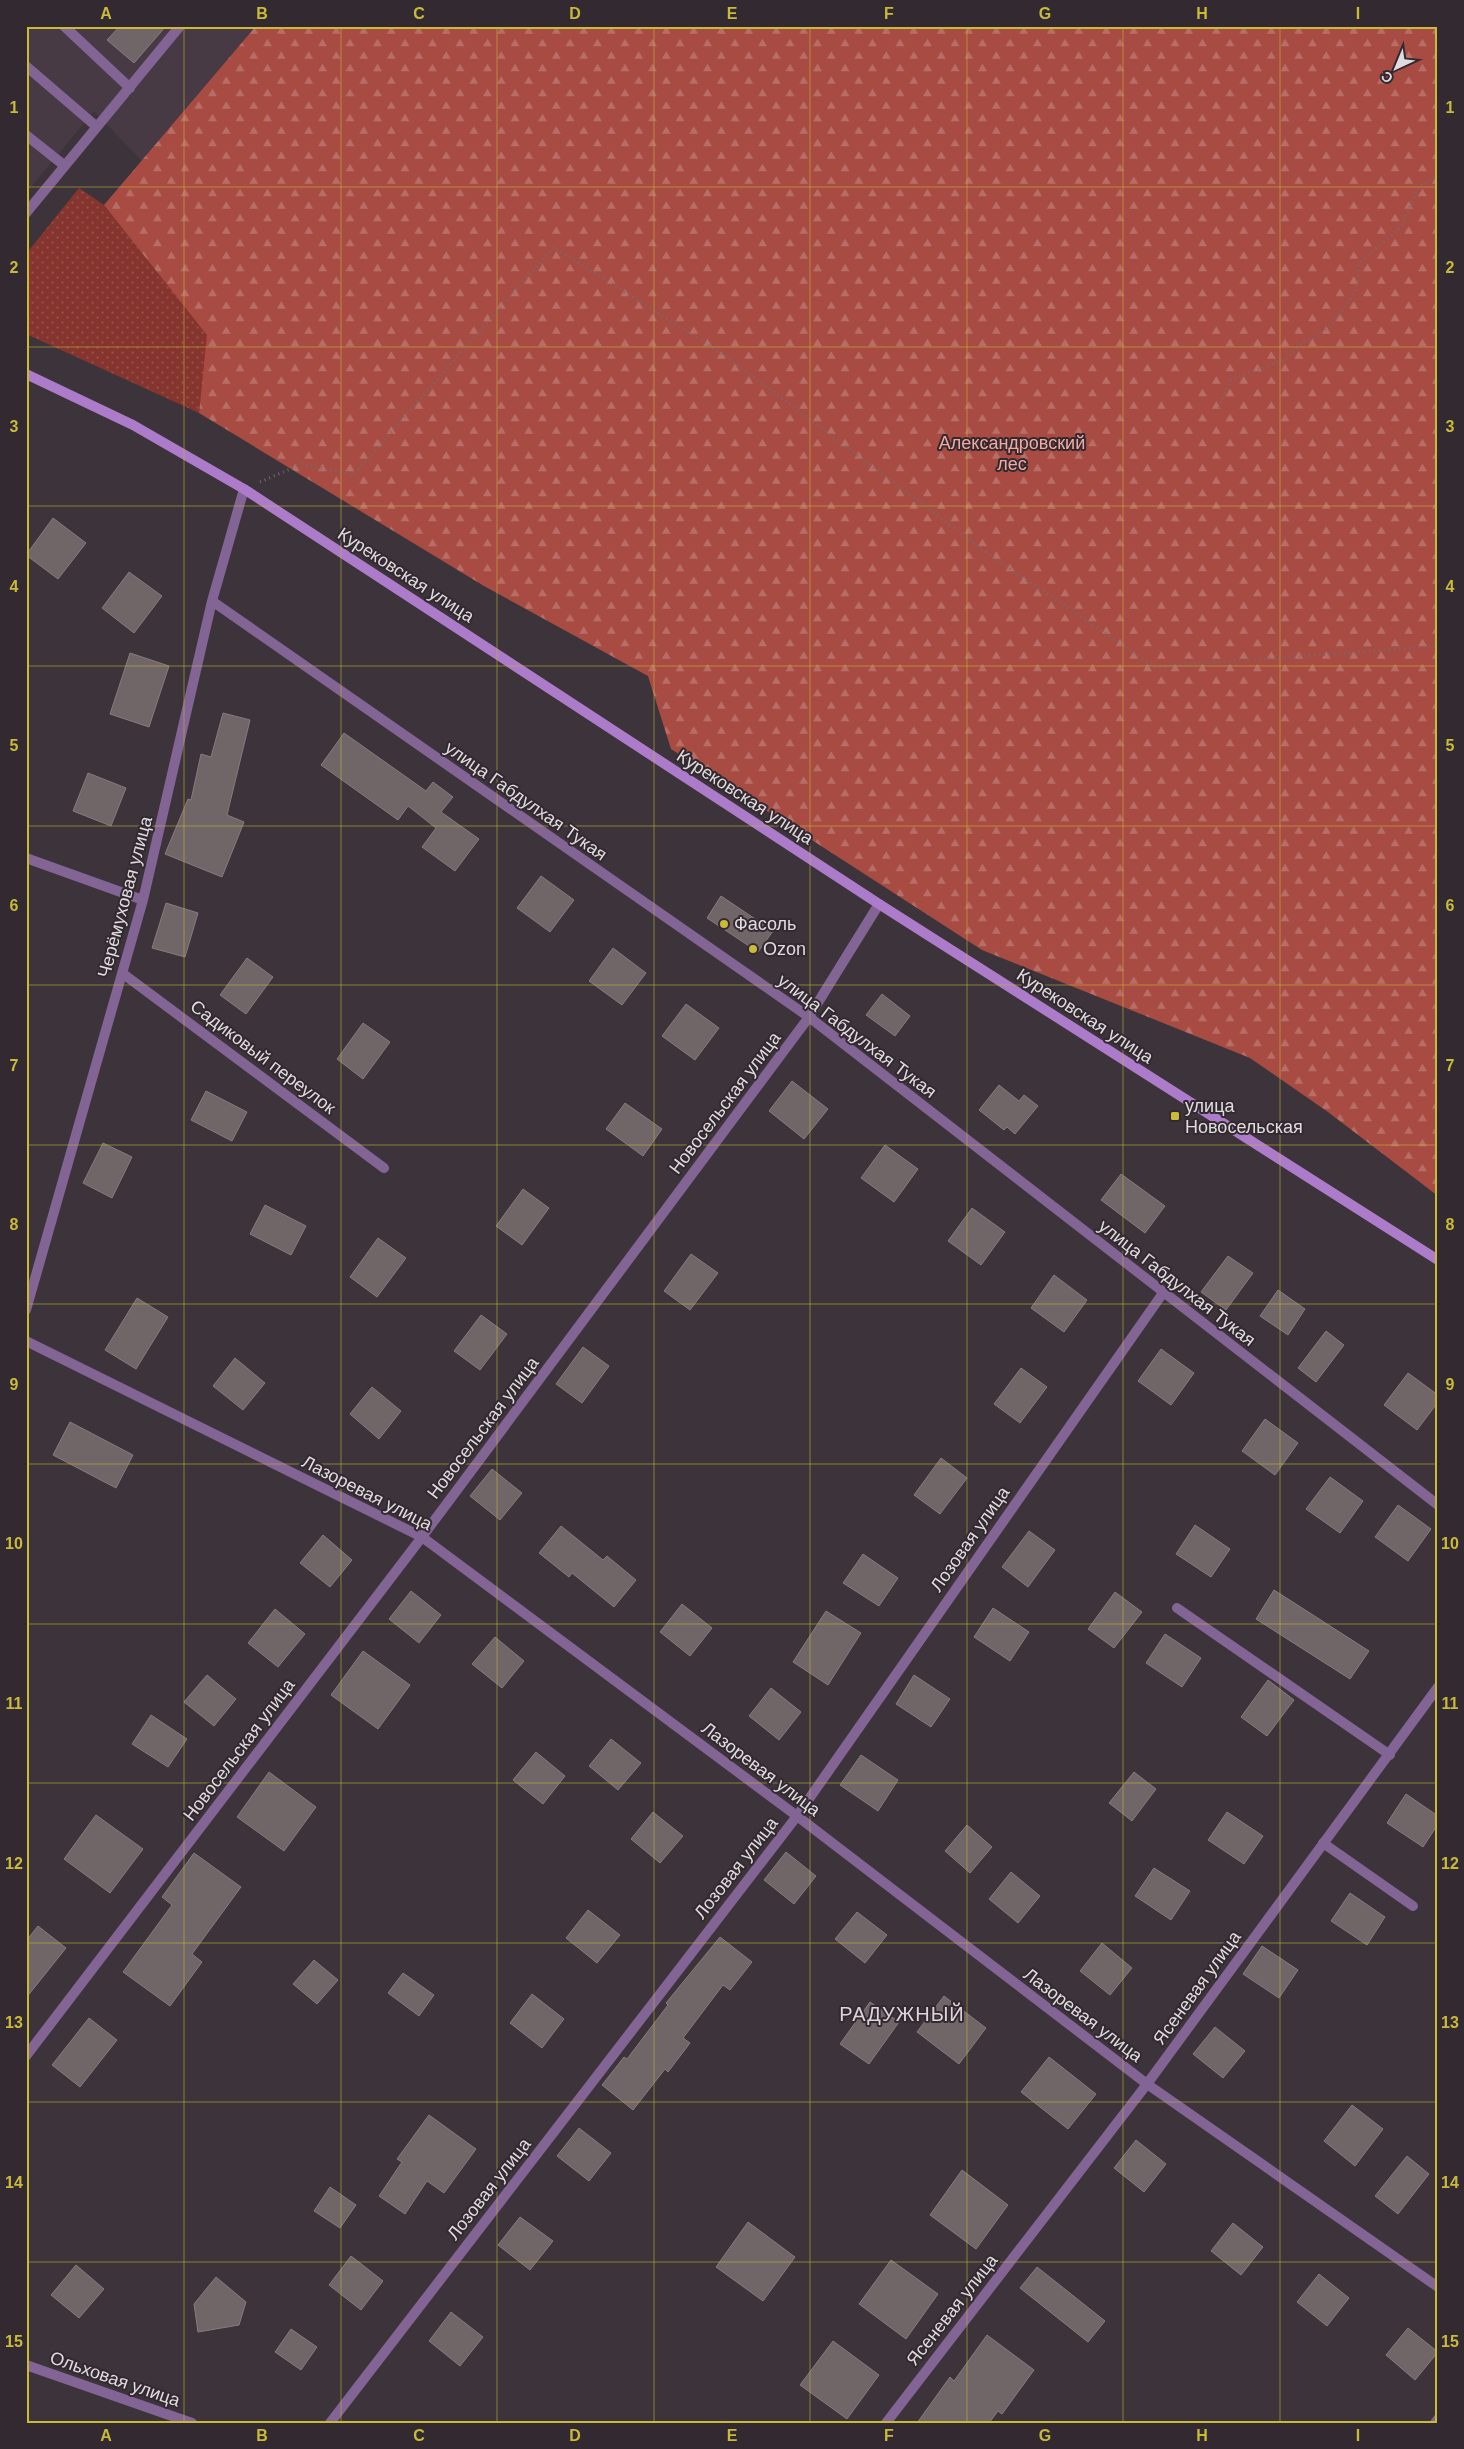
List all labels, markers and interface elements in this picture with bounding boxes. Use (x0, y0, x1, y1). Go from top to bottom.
text: A (100, 5, 112, 22)
text: B (256, 5, 268, 22)
text: C (413, 5, 425, 22)
text: D (569, 5, 581, 22)
text: E (727, 5, 738, 22)
text: F (884, 5, 894, 22)
text: G (1039, 5, 1051, 22)
text: H (1196, 5, 1208, 22)
text: I (1356, 5, 1360, 22)
north arrow (1372, 42, 1422, 92)
text: С (1378, 68, 1396, 87)
text: 1 (10, 99, 19, 116)
text: 1 (1446, 99, 1455, 116)
text: 2 (10, 259, 19, 276)
text: 2 (1446, 259, 1455, 276)
text: 3 (10, 418, 19, 435)
text: 3 (1446, 418, 1455, 435)
park label: Александровский лес (939, 433, 1085, 474)
street label: Курековская улица (334, 524, 479, 627)
text: 4 (10, 578, 19, 595)
text: 4 (1446, 578, 1455, 595)
text: 5 (10, 737, 19, 754)
street label: улица Габдулхая Тукая (441, 737, 611, 865)
text: 5 (1446, 737, 1455, 754)
street label: Курековская улица (673, 746, 818, 849)
street label: Черёмуховая улица (94, 813, 156, 980)
text: 6 (10, 897, 19, 914)
text: 6 (1446, 897, 1455, 914)
place label: Фасоль (734, 914, 796, 934)
marker: Фасоль (718, 918, 730, 930)
place label: Ozon (763, 939, 806, 959)
marker: Ozon (747, 943, 759, 955)
street label: Курековская улица (1013, 965, 1158, 1068)
street label: улица Габдулхая Тукая (774, 970, 940, 1102)
street label: Садиковый переулок (187, 996, 339, 1118)
street label: Новосельская улица (665, 1027, 785, 1178)
text: 7 (10, 1057, 19, 1074)
text: 7 (1446, 1057, 1455, 1074)
place label: улица Новосельская (1185, 1096, 1303, 1137)
marker: улица Новосельская (1169, 1110, 1181, 1122)
text: 8 (10, 1216, 19, 1233)
street label: улица Габдулхая Тукая (1095, 1216, 1259, 1350)
text: 8 (1446, 1216, 1455, 1233)
street label: Новосельская улица (423, 1352, 543, 1503)
text: 9 (10, 1376, 19, 1393)
text: 9 (1446, 1376, 1455, 1393)
street label: Лазоревая улица (299, 1452, 436, 1535)
street label: Лозовая улица (926, 1482, 1014, 1595)
text: 10 (5, 1535, 23, 1552)
text: 10 (1441, 1535, 1459, 1552)
street label: Новосельская улица (179, 1674, 299, 1825)
text: 11 (6, 1695, 23, 1712)
text: 11 (1442, 1695, 1459, 1712)
street label: Лазоревая улица (698, 1718, 825, 1821)
street label: Лозовая улица (690, 1812, 782, 1923)
text: 12 (5, 1855, 23, 1872)
text: 12 (1441, 1855, 1459, 1872)
street label: Ясеневая улица (1149, 1926, 1246, 2049)
street label: Лазоревая улица (1020, 1964, 1147, 2067)
district label: РАДУЖНЫЙ (839, 2002, 965, 2025)
text: 13 (5, 2014, 23, 2031)
text: 13 (1441, 2014, 1459, 2031)
street label: Лозовая улица (443, 2133, 535, 2244)
text: 14 (5, 2174, 23, 2191)
text: 14 (1441, 2174, 1459, 2191)
street label: Ясеневая улица (902, 2250, 1002, 2370)
text: 15 (5, 2333, 23, 2350)
text: 15 (1441, 2333, 1459, 2350)
street label: Ольховая улица (47, 2347, 184, 2411)
text: A (100, 2427, 112, 2444)
text: B (256, 2427, 268, 2444)
text: C (413, 2427, 425, 2444)
text: D (569, 2427, 581, 2444)
text: E (727, 2427, 738, 2444)
text: F (884, 2427, 894, 2444)
text: G (1039, 2427, 1051, 2444)
text: H (1196, 2427, 1208, 2444)
text: I (1356, 2427, 1360, 2444)

